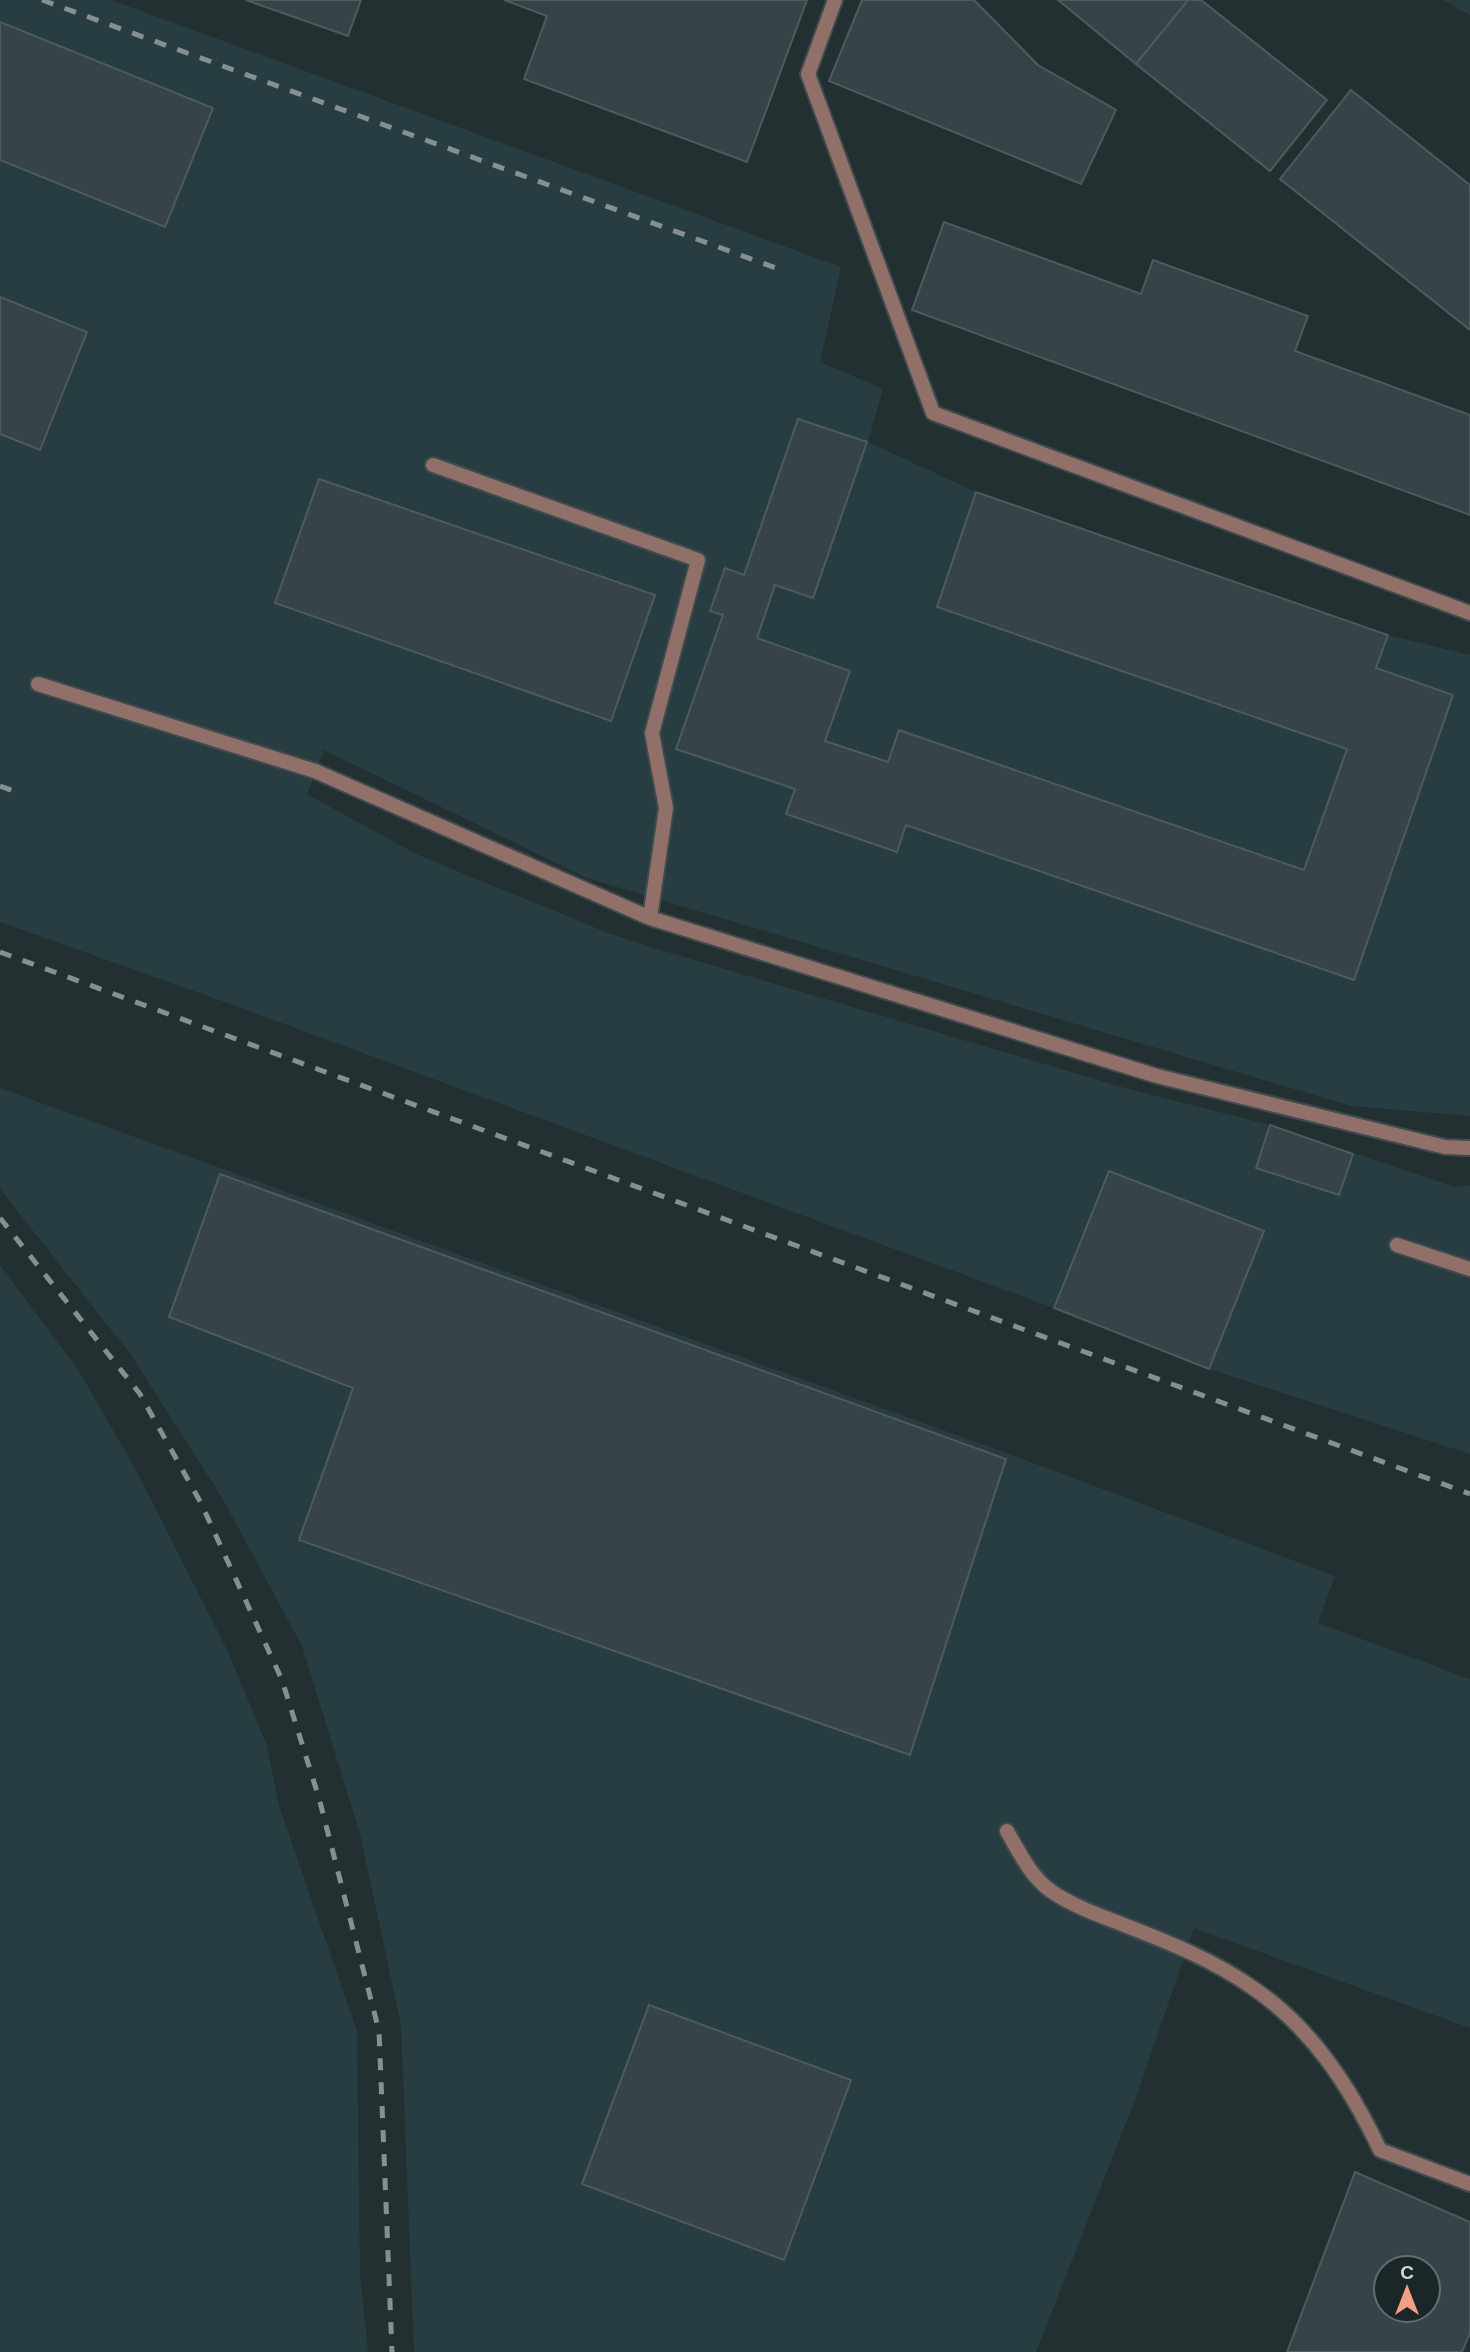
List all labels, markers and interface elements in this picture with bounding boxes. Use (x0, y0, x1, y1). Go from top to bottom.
north arrow (1372, 2254, 1442, 2324)
text: С (1400, 2262, 1414, 2283)

